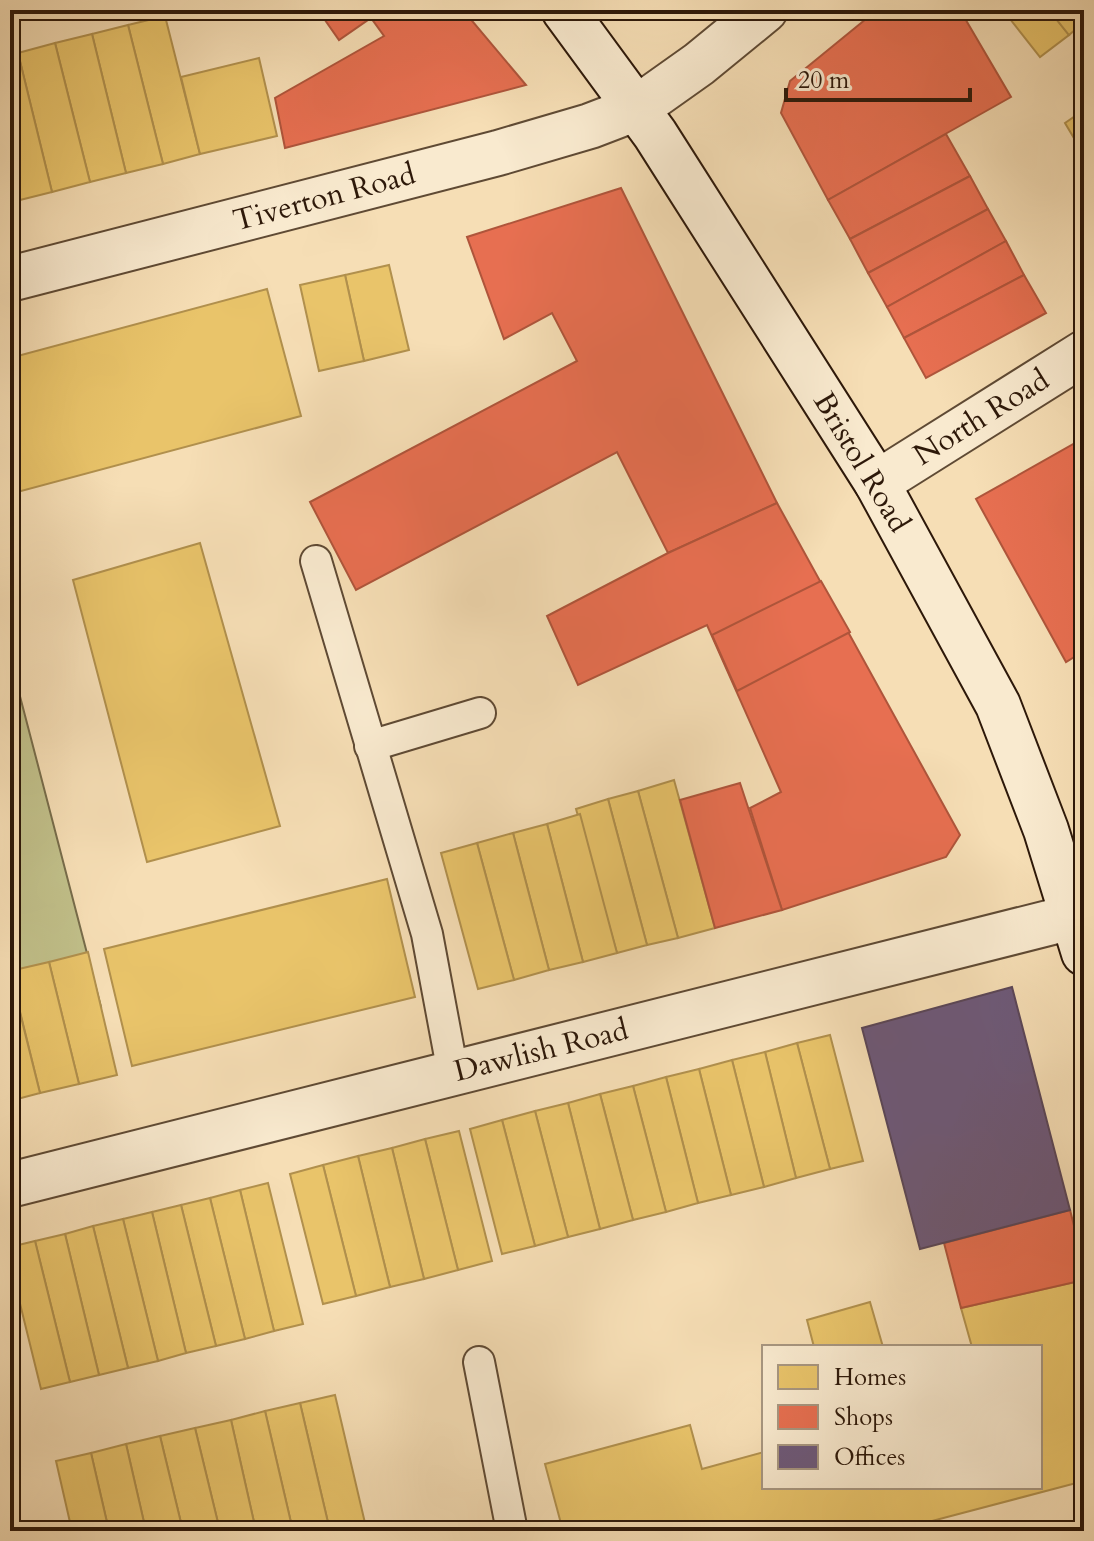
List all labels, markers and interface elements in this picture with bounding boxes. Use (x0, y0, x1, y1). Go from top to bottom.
scale bar (786, 52, 970, 102)
text: 20 m (798, 64, 850, 97)
street label: Tiverton Road (229, 153, 420, 241)
street label: North Road (906, 360, 1057, 475)
street label: Bristol Road (804, 384, 920, 540)
street label: Dawlish Road (450, 1009, 632, 1092)
legend (762, 1345, 1042, 1489)
text: Homes (834, 1361, 906, 1394)
text: Shops (834, 1401, 893, 1434)
text: Offices (834, 1441, 905, 1474)

